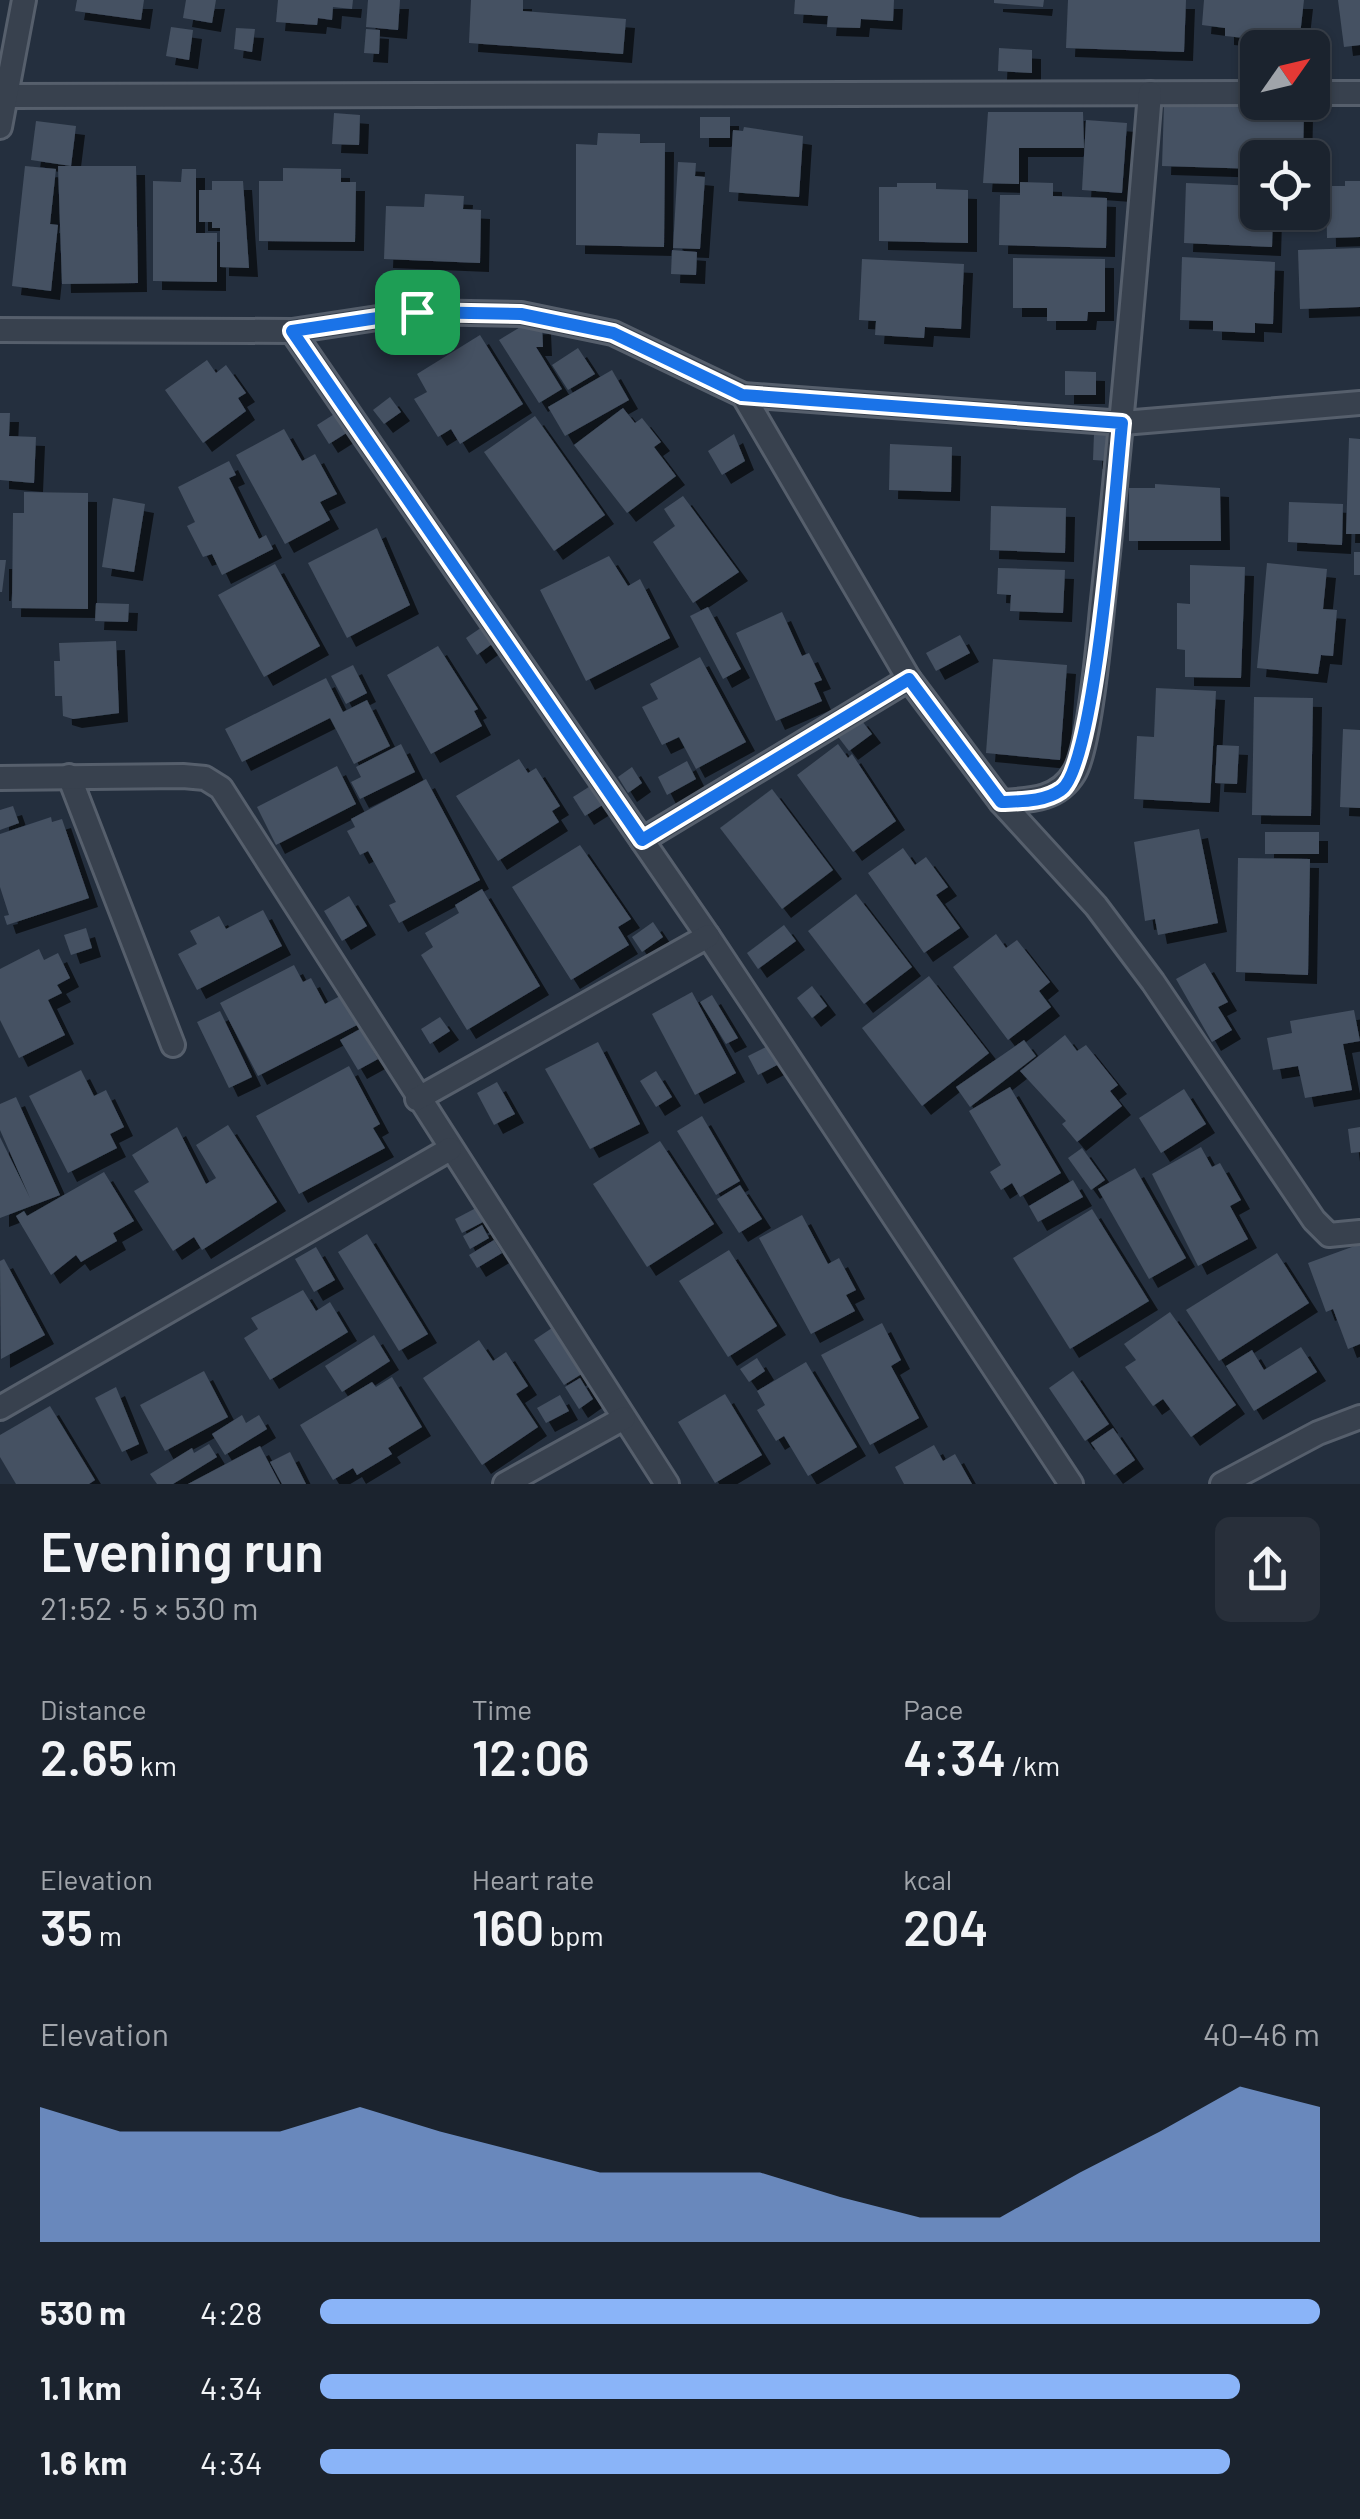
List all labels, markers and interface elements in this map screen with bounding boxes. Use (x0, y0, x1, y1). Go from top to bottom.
north arrow (1240, 30, 1330, 120)
map controls (1240, 30, 1330, 230)
button: locate (1240, 140, 1330, 230)
pin (375, 270, 460, 355)
icon: arrive (390, 285, 445, 340)
text: Evening run (40, 1517, 324, 1583)
button: share (1215, 1517, 1320, 1622)
text: 21:52 · 5 × 530 m (40, 1588, 259, 1626)
text: Distance (40, 1692, 147, 1726)
text: Time (472, 1692, 532, 1726)
text: Pace (903, 1692, 964, 1726)
text: 2.65 (40, 1726, 134, 1786)
text: 12:06 (472, 1726, 589, 1786)
text: 4:34 (903, 1726, 1006, 1786)
text: km (134, 1748, 177, 1782)
text: /km (1006, 1748, 1060, 1782)
text: Elevation (40, 1862, 153, 1896)
text: Heart rate (472, 1862, 594, 1896)
text: kcal (903, 1862, 952, 1896)
text: 35 (40, 1896, 93, 1956)
text: 160 (472, 1896, 544, 1956)
text: 204 (903, 1896, 989, 1956)
text: m (93, 1918, 122, 1952)
text: bpm (544, 1918, 604, 1952)
text: Elevation (40, 2014, 169, 2052)
text: 40–46 m (1203, 2014, 1320, 2052)
text: 530 m (40, 2293, 126, 2331)
text: 4:28 (200, 2293, 262, 2331)
text: 1.1 km (40, 2368, 121, 2406)
text: 4:34 (200, 2368, 263, 2406)
text: 1.6 km (40, 2443, 127, 2481)
text: 4:34 (200, 2443, 263, 2481)

